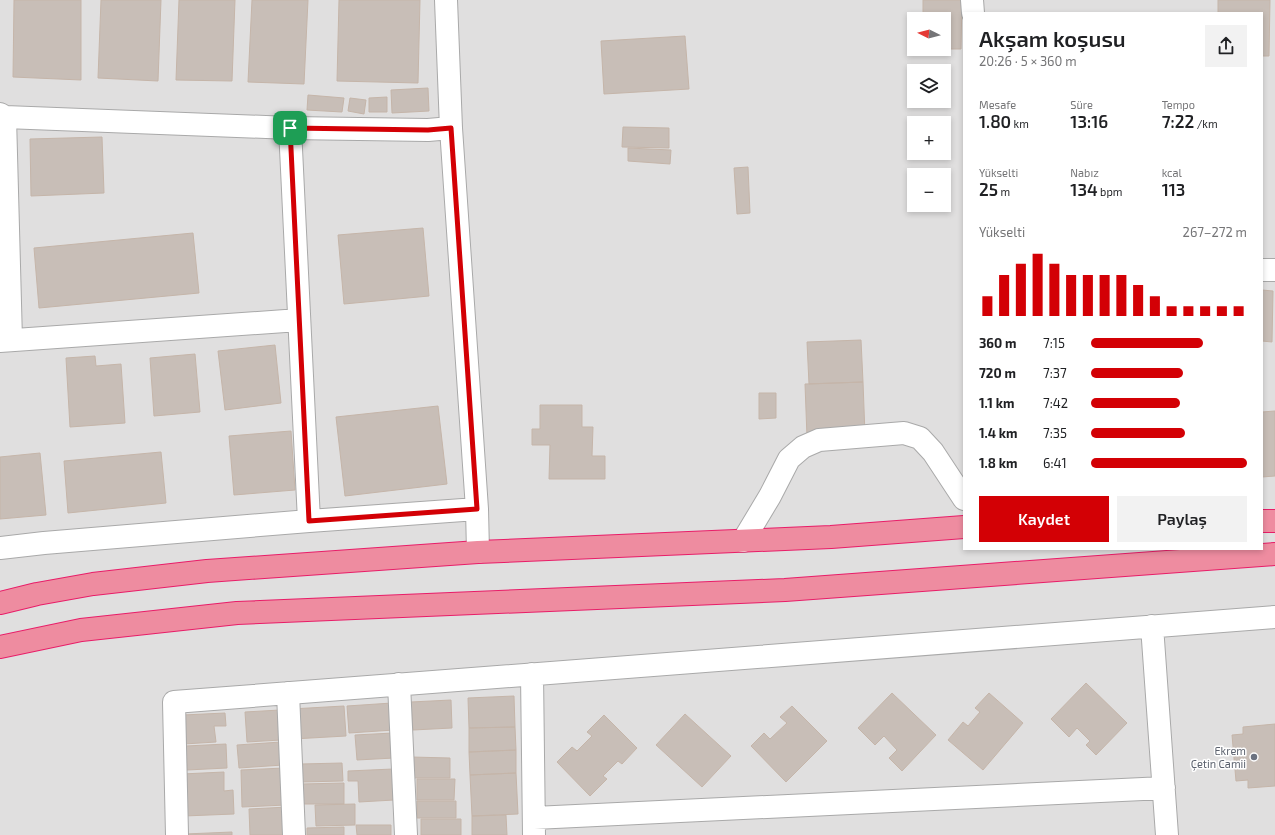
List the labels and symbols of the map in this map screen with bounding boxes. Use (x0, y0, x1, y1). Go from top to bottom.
north arrow (907, 12, 951, 56)
pin (273, 111, 307, 145)
place label: Ekrem Çetin Camii (1191, 744, 1246, 771)
marker: Ekrem Çetin Camii (1249, 752, 1259, 762)

